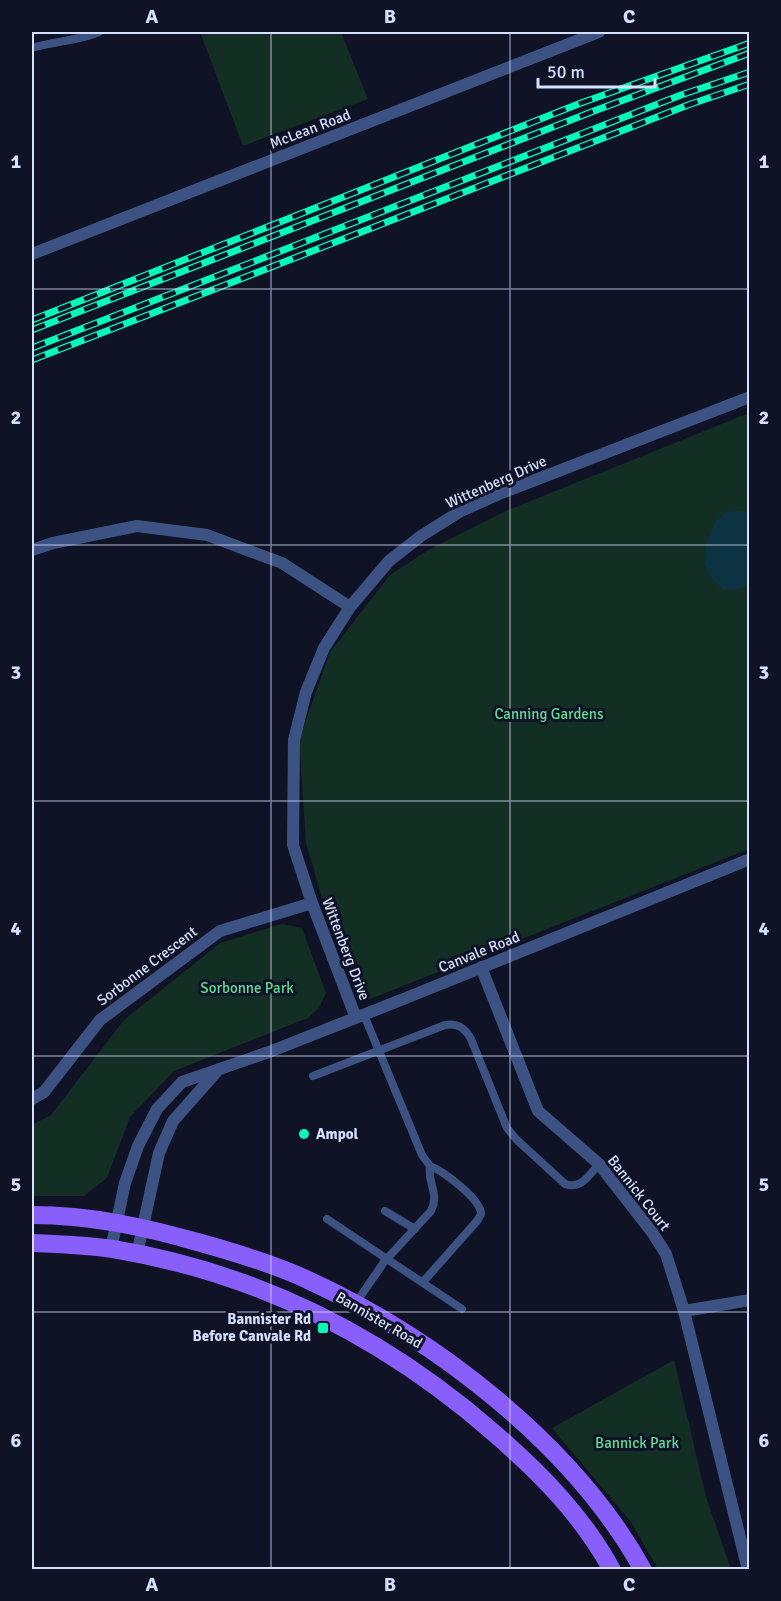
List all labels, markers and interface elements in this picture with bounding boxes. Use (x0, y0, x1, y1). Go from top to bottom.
text: A (146, 4, 159, 29)
text: B (384, 4, 396, 29)
text: C (623, 4, 635, 29)
scale bar (538, 51, 655, 89)
text: 50 m (547, 61, 585, 83)
street label: McLean Road (267, 105, 353, 153)
text: 1 (11, 149, 22, 174)
text: 1 (759, 149, 770, 174)
text: 2 (11, 405, 21, 430)
text: 2 (759, 405, 769, 430)
street label: Wittenberg Drive (443, 452, 549, 512)
text: 3 (11, 660, 21, 685)
text: 3 (759, 660, 769, 685)
park label: Canning Gardens (494, 705, 604, 723)
street label: Wittenberg Drive (318, 895, 374, 1003)
text: 4 (11, 916, 22, 941)
text: 4 (759, 916, 770, 941)
street label: Sorbonne Crescent (93, 922, 201, 1010)
street label: Canvale Road (436, 928, 522, 976)
park label: Sorbonne Park (200, 979, 294, 997)
place label: Ampol (316, 1125, 359, 1143)
marker: Ampol (297, 1127, 311, 1141)
street label: Bannick Court (604, 1152, 674, 1234)
text: 5 (11, 1172, 21, 1197)
text: 5 (759, 1172, 769, 1197)
street label: Bannister Road (332, 1288, 426, 1352)
place label: Bannister Rd Before Canvale Rd (193, 1310, 311, 1345)
marker: Bannister Rd Before Canvale Rd (316, 1321, 330, 1335)
text: 6 (11, 1428, 22, 1453)
text: 6 (759, 1428, 770, 1453)
park label: Bannick Park (595, 1434, 679, 1452)
text: A (146, 1572, 159, 1597)
text: B (384, 1572, 396, 1597)
text: C (623, 1572, 635, 1597)

